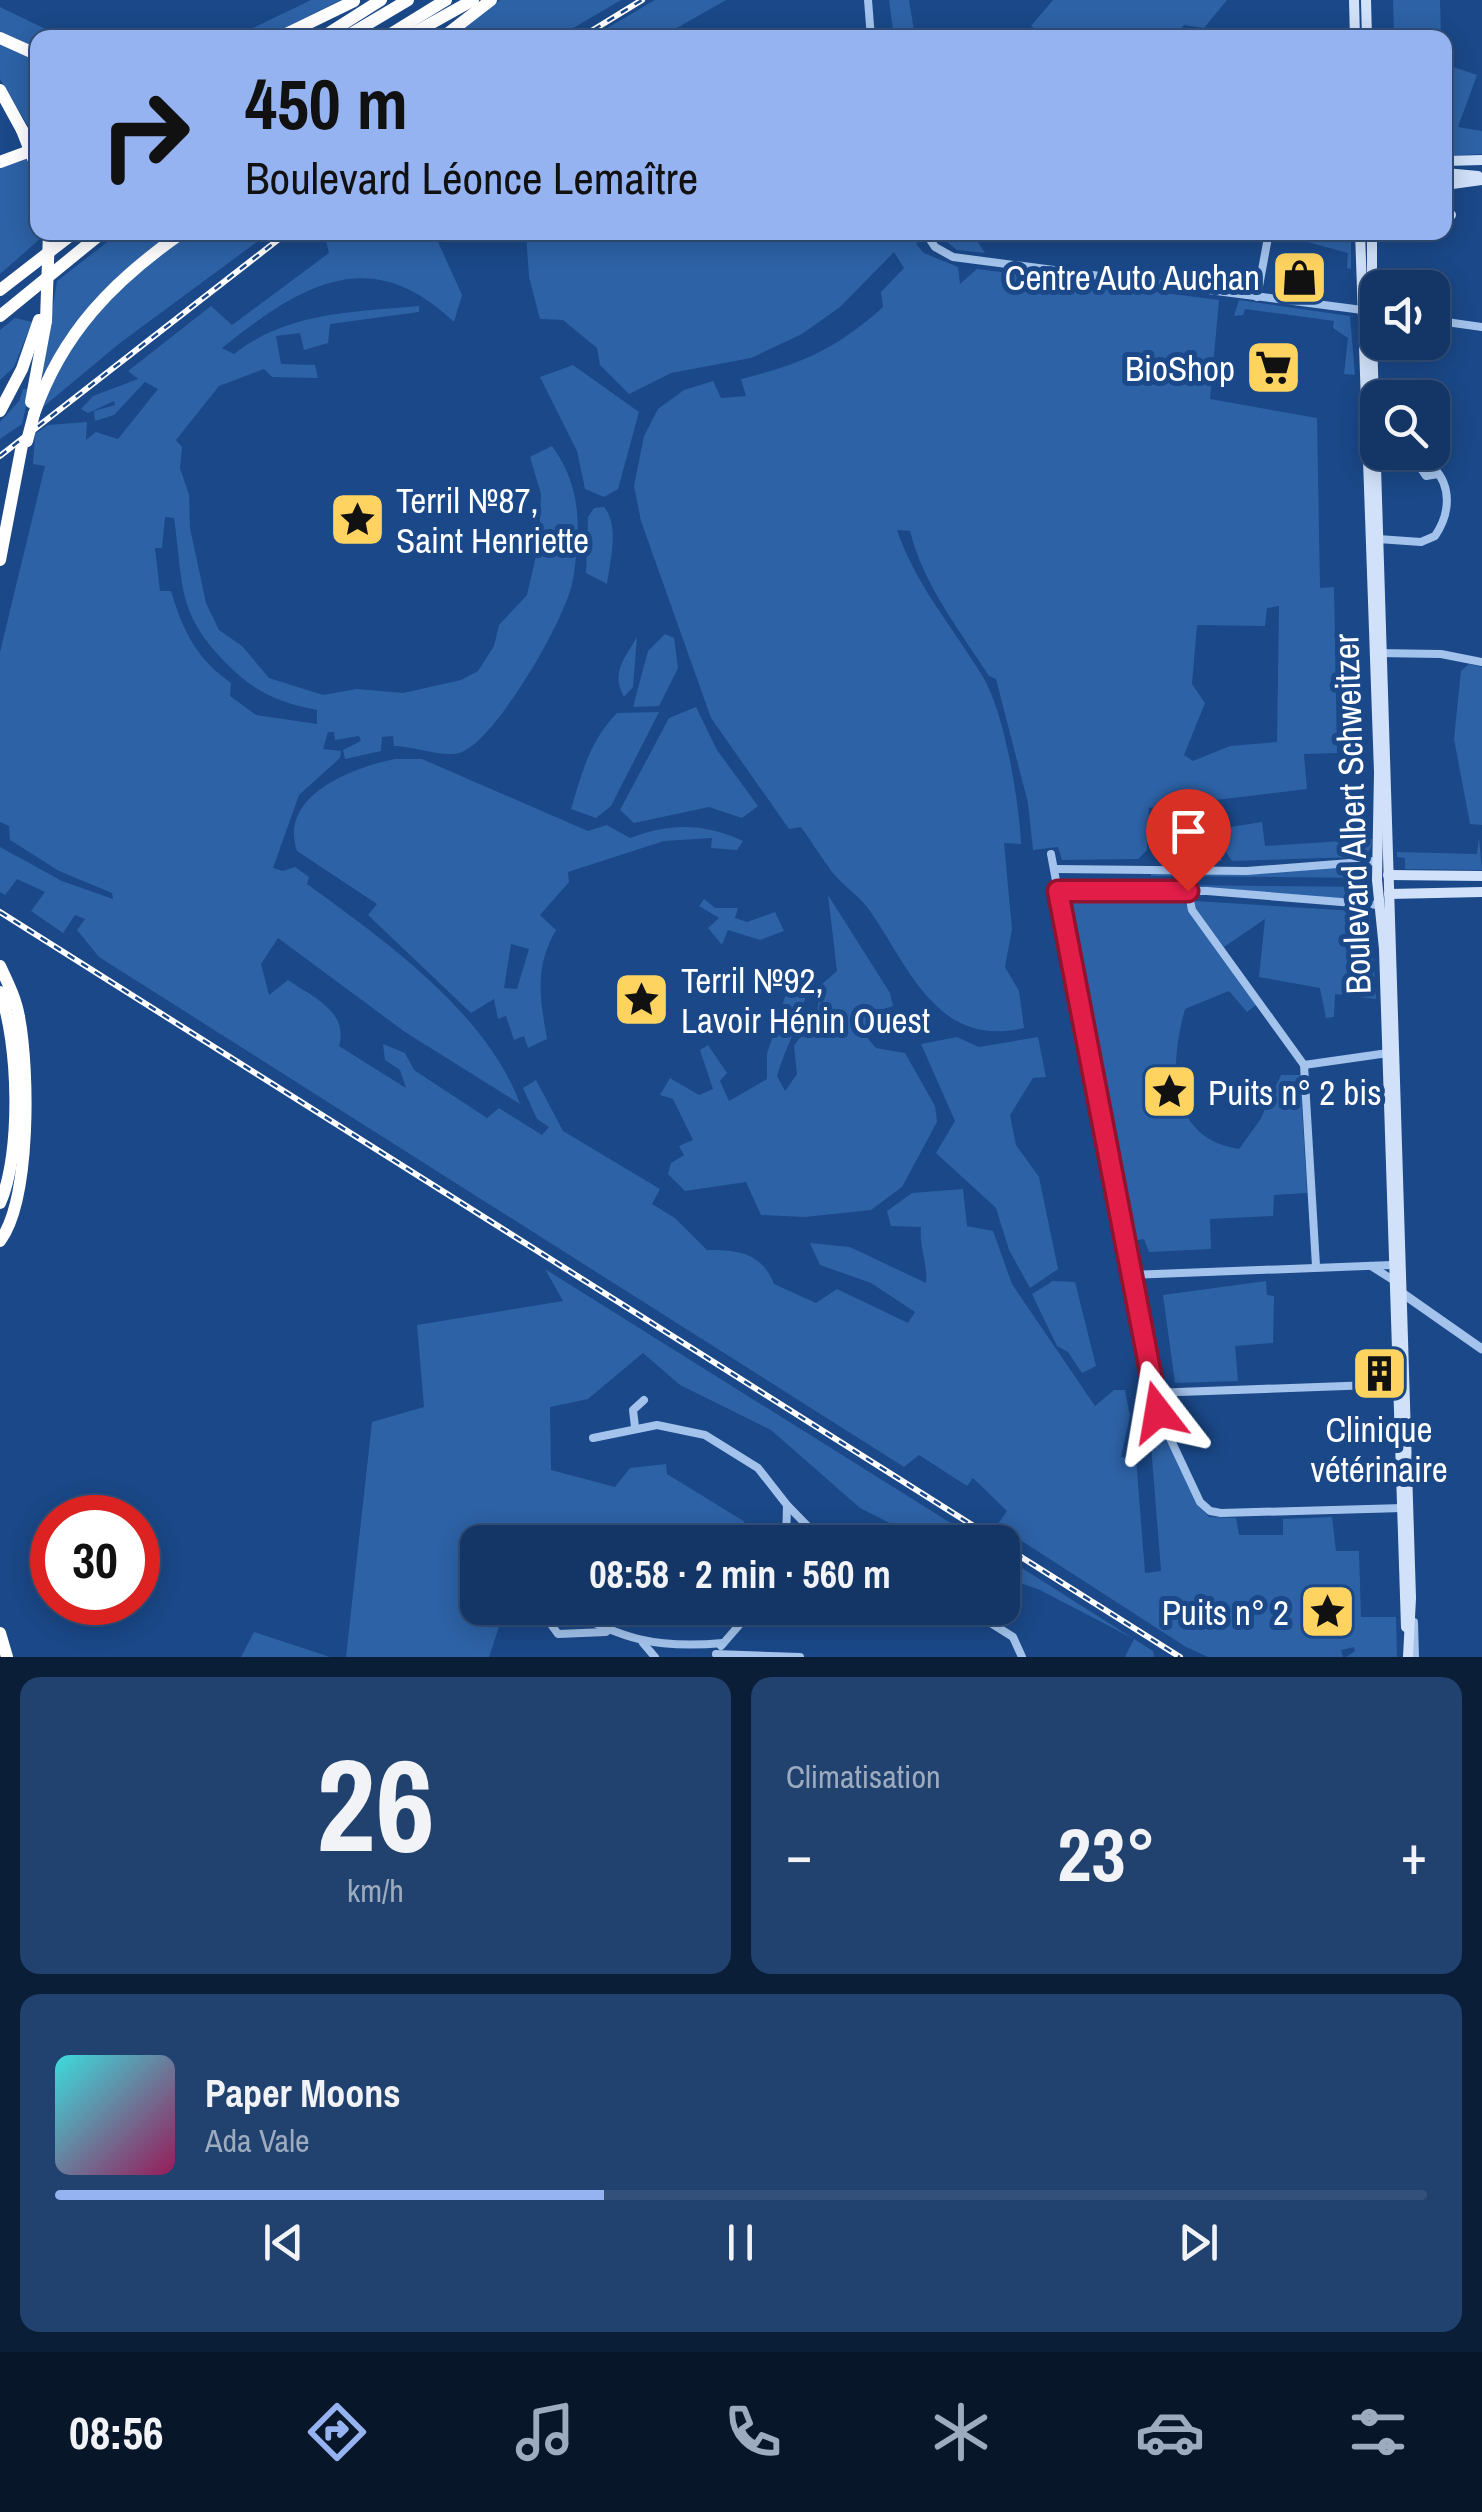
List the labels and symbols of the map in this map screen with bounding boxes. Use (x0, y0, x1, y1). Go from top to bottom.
shop icon: Centre Auto Auchan (1269, 247, 1329, 307)
place label: Centre Auto Auchan (1005, 254, 1260, 301)
supermarket icon: BioShop (1244, 338, 1304, 398)
place label: BioShop (1125, 345, 1235, 392)
place label: Terril №87, Saint Henriette (396, 477, 589, 564)
place icon: Terril №87, Saint Henriette (327, 490, 387, 550)
street label: Boulevard Albert Schweitzer (1322, 633, 1382, 995)
pin (1146, 789, 1231, 892)
place label: Terril №92, Lavoir Hénin Ouest (681, 957, 930, 1044)
place icon: Terril №92, Lavoir Hénin Ouest (612, 970, 672, 1030)
place icon: Puits n° 2 bis (1139, 1062, 1199, 1122)
place label: Puits n° 2 bis (1208, 1069, 1382, 1116)
building icon: Clinique vétérinaire (1349, 1343, 1409, 1403)
position arrow (1106, 1360, 1210, 1464)
place label: Clinique vétérinaire (1310, 1406, 1448, 1493)
speed limit sign: 30 (30, 1495, 160, 1625)
place icon: Puits n° 2 (1298, 1582, 1358, 1642)
place label: Puits n° 2 (1162, 1589, 1289, 1636)

